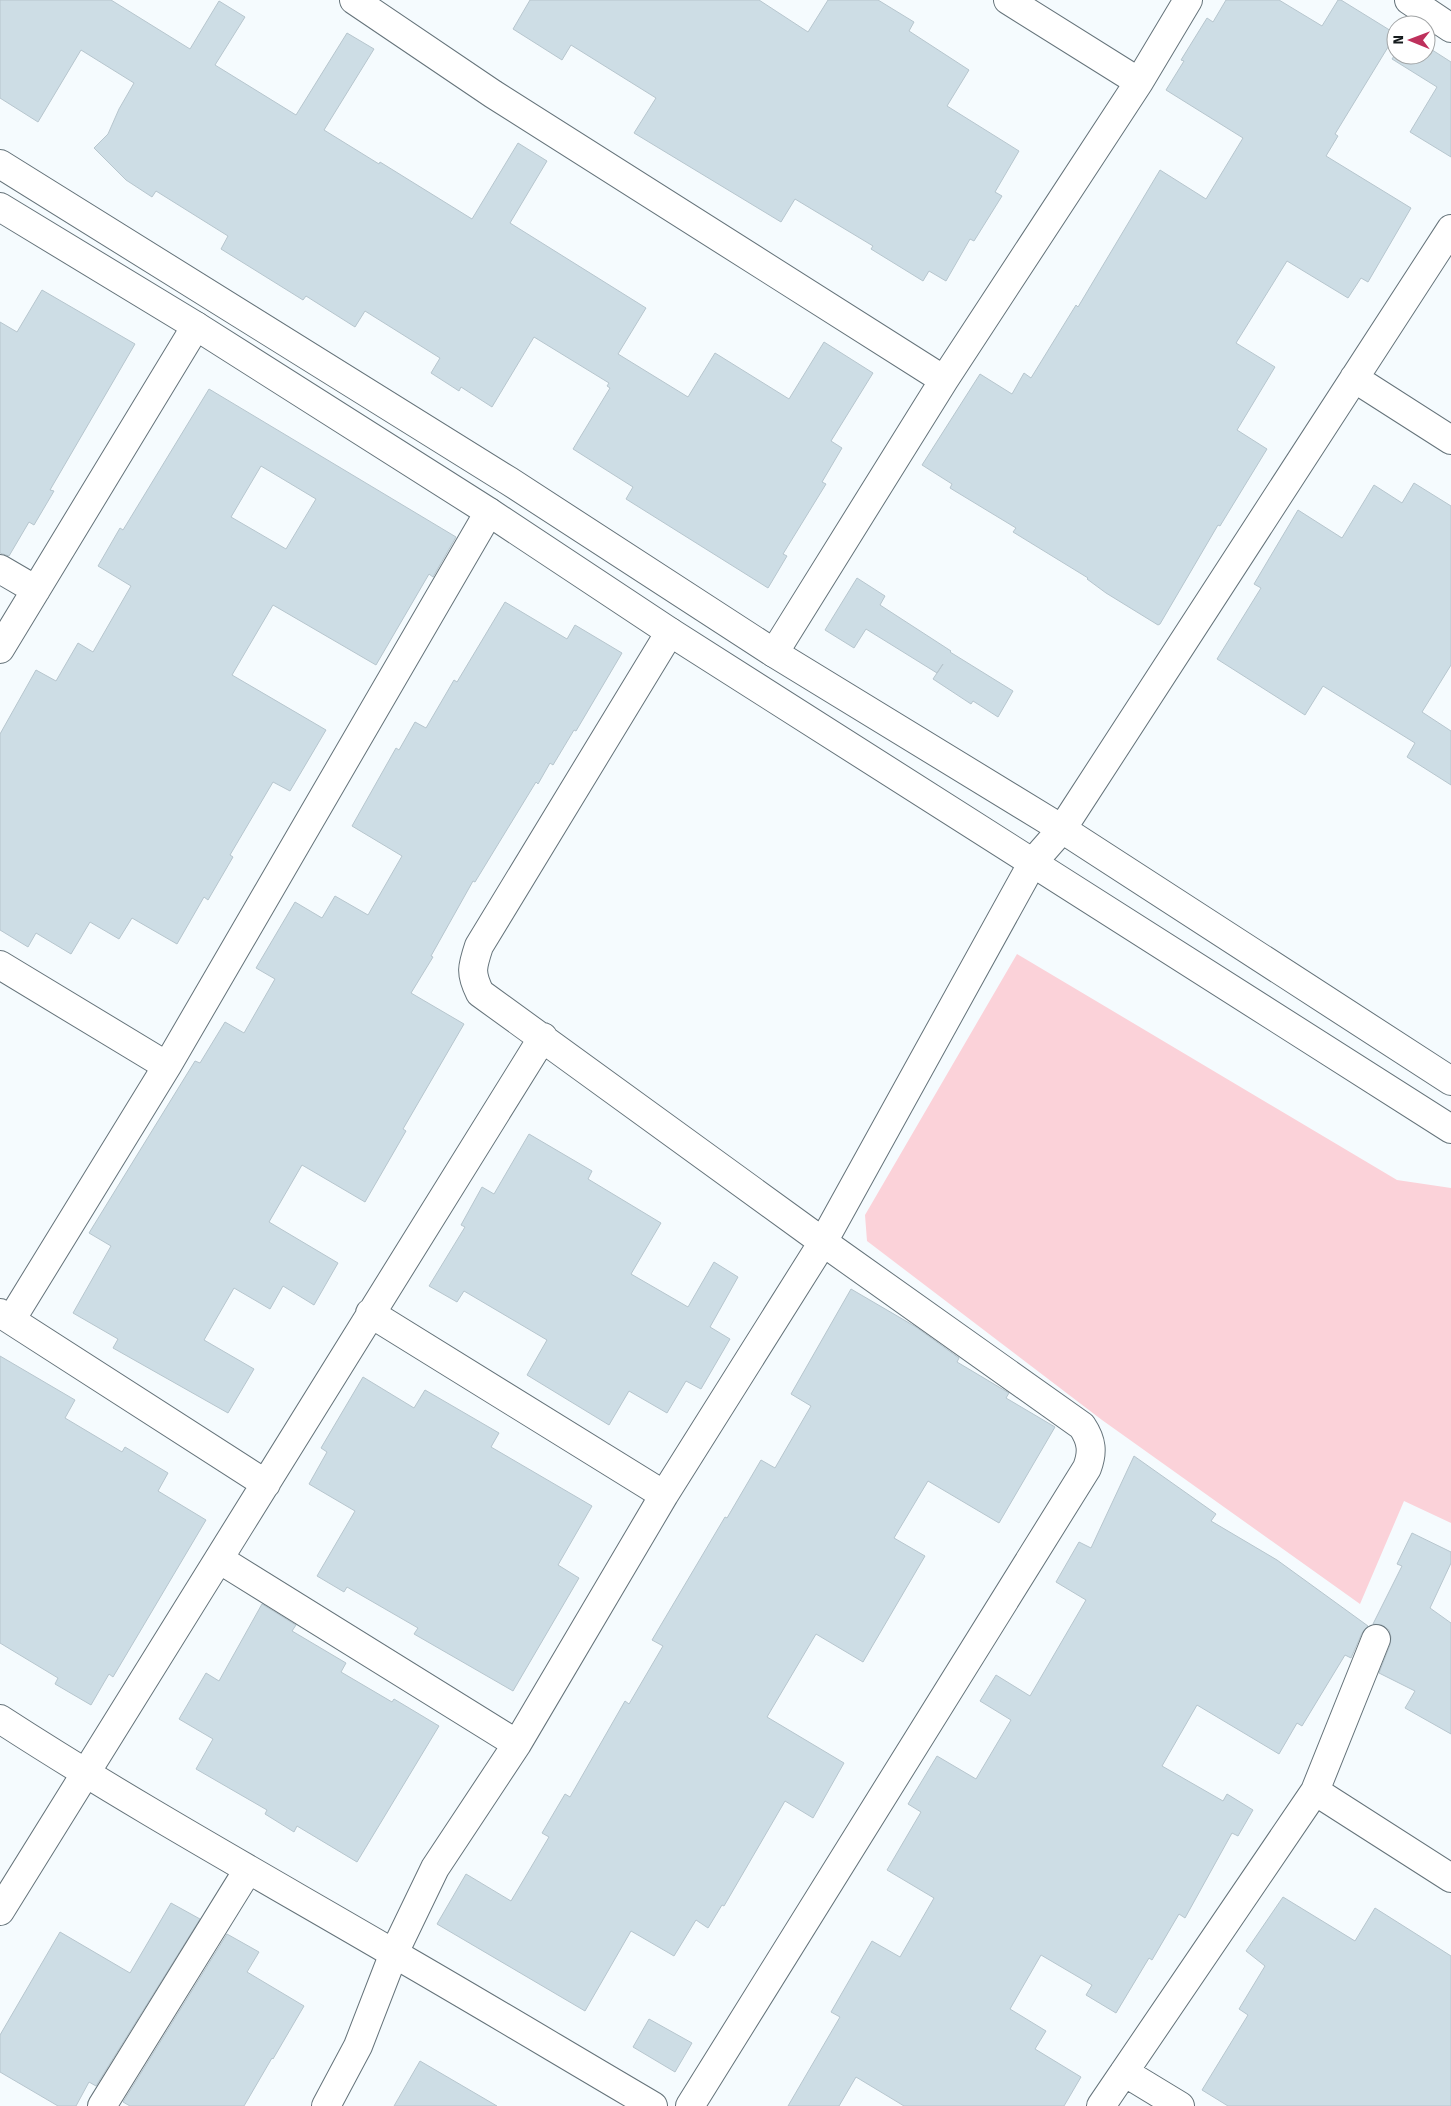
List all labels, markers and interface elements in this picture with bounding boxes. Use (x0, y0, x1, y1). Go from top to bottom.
north arrow (1386, 15, 1436, 65)
text: N (1390, 35, 1407, 45)

